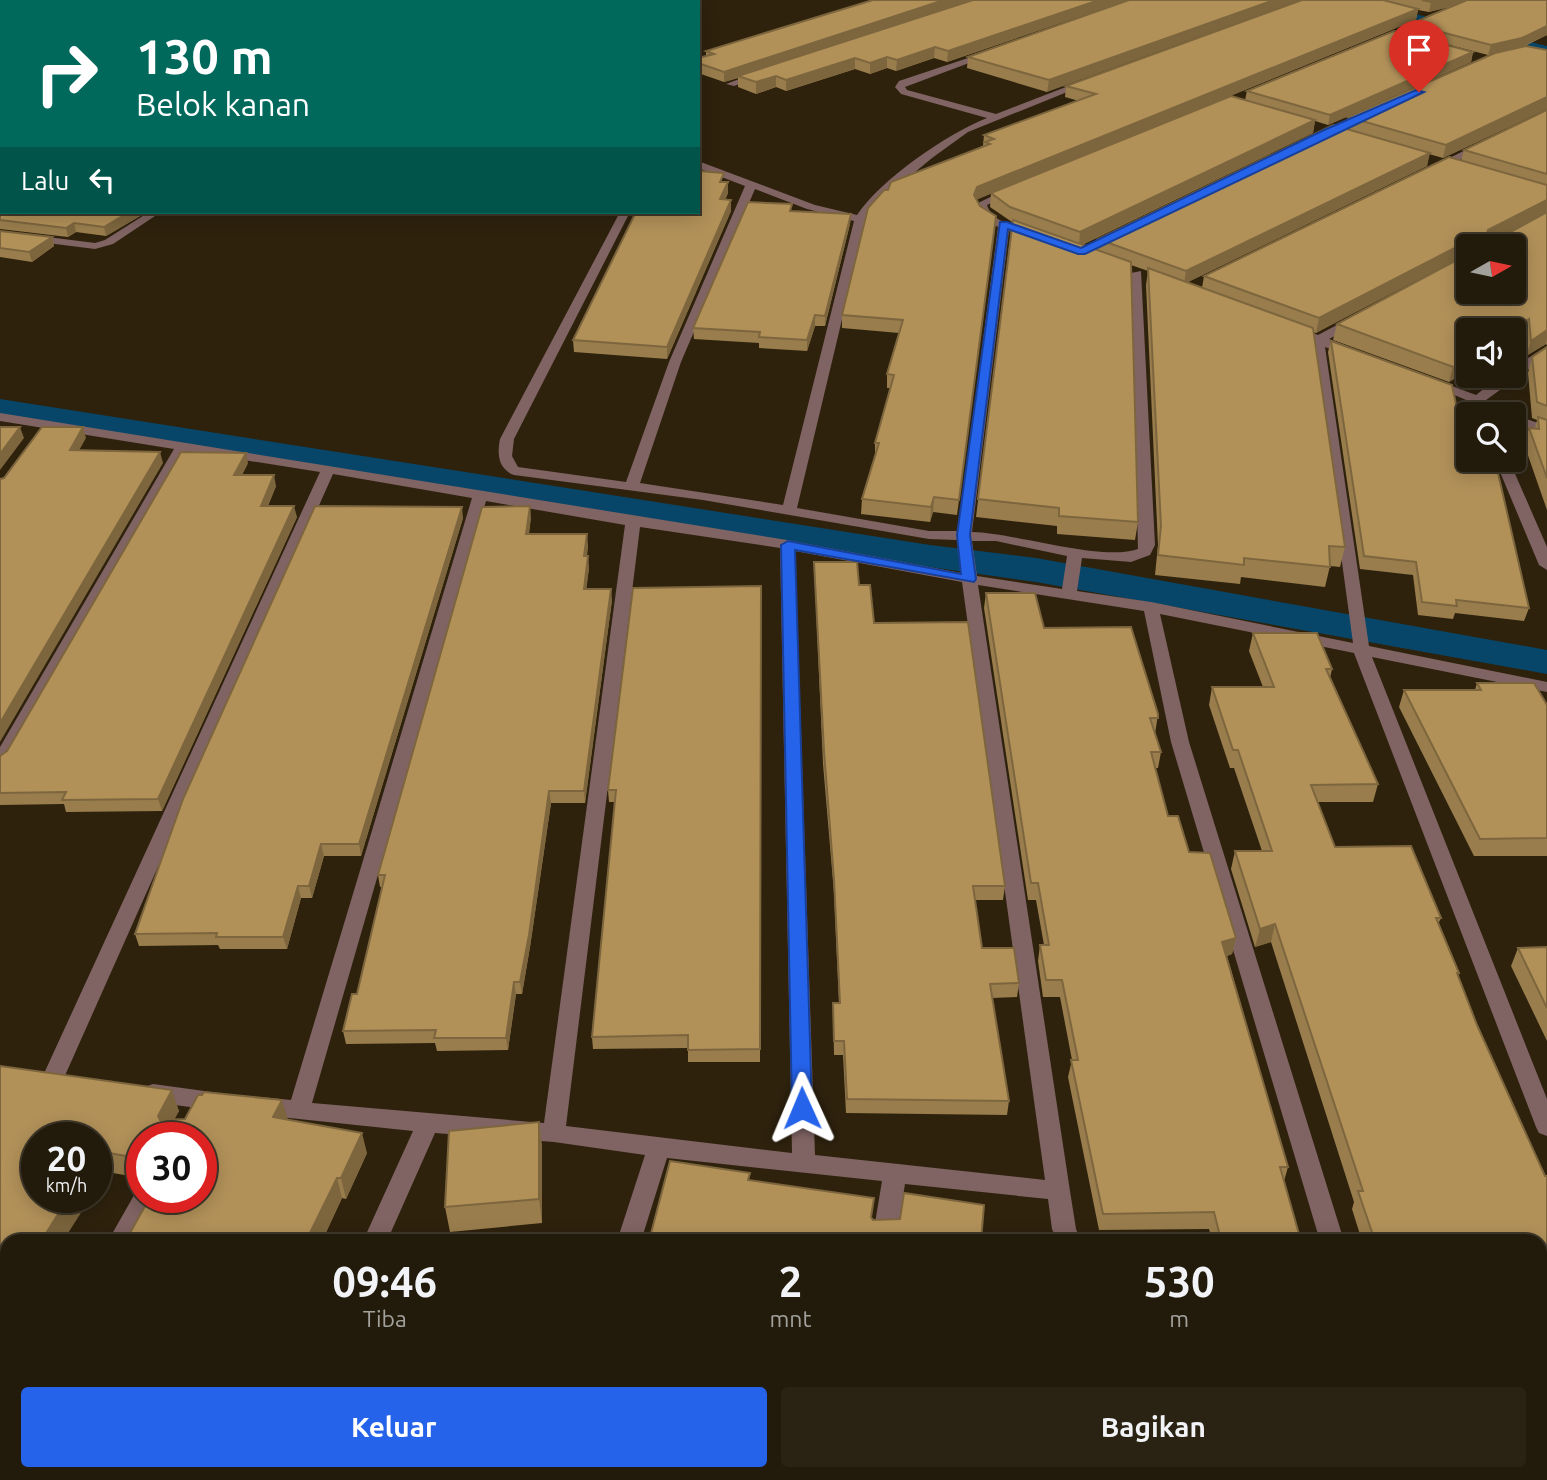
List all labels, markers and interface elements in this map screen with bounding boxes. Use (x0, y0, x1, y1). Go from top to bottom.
pin (1389, 20, 1449, 92)
icon: right (21, 28, 112, 119)
text: 130 m (136, 28, 273, 83)
icon: arrive (1400, 31, 1438, 69)
text: Belok kanan (136, 86, 310, 122)
icon: left (83, 161, 121, 199)
text: Lalu (21, 166, 69, 195)
north arrow (1456, 234, 1526, 304)
map controls (1456, 234, 1526, 472)
button: sound (1456, 318, 1526, 388)
button: search (1456, 402, 1526, 472)
position arrow (765, 1071, 839, 1145)
speed limit sign: 30 (126, 1122, 217, 1213)
text: 20 (47, 1138, 86, 1178)
text: km/h (46, 1175, 87, 1195)
text: 09:46 (332, 1258, 437, 1305)
text: 2 (779, 1258, 802, 1305)
text: 530 (1144, 1258, 1215, 1305)
text: Tiba (363, 1306, 407, 1331)
text: mnt (769, 1306, 812, 1331)
text: m (1169, 1306, 1189, 1331)
button: Keluar (21, 1387, 767, 1467)
button: Bagikan (781, 1387, 1526, 1467)

